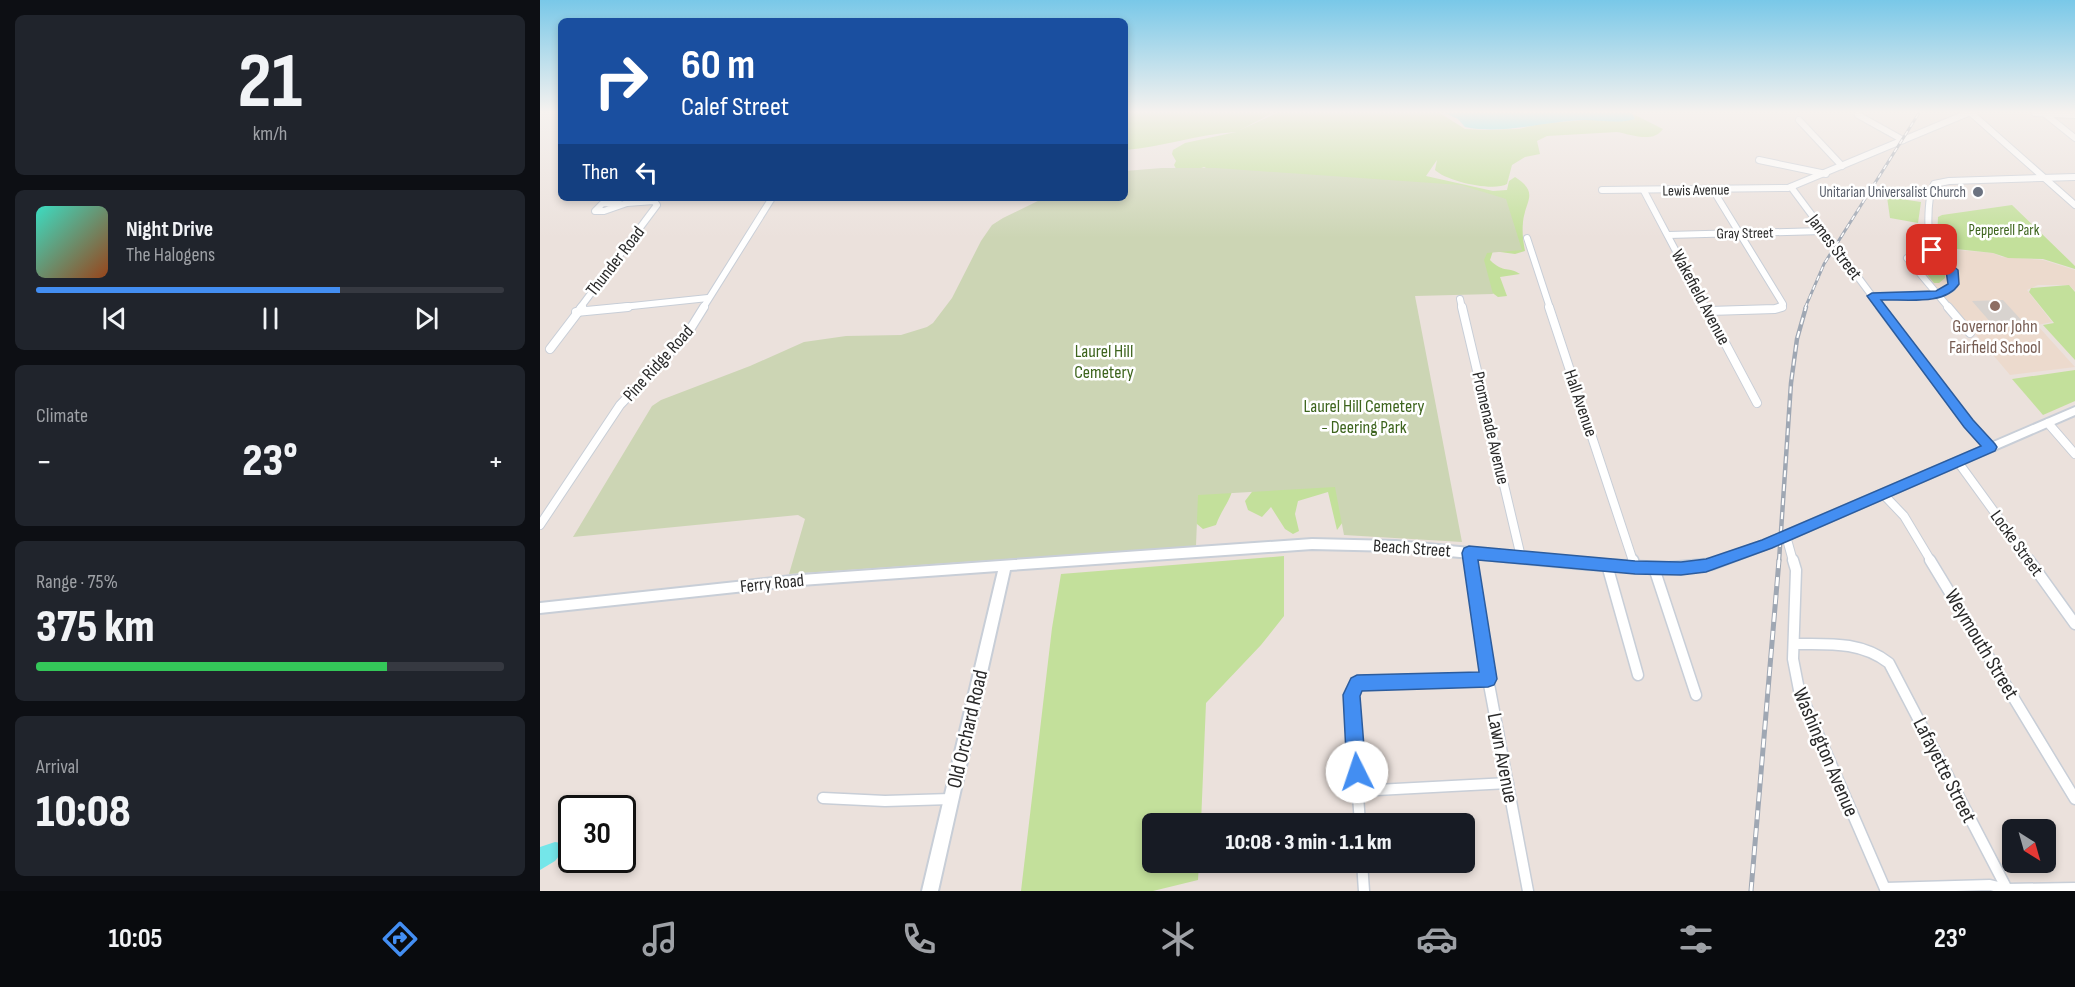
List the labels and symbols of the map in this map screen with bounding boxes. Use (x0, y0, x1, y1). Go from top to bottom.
street label: Lewis Avenue (1662, 180, 1730, 201)
place label: Unitarian Universalist Church (1819, 183, 1966, 202)
marker: Unitarian Universalist Church (1971, 185, 1985, 199)
street label: James Street (1803, 210, 1866, 285)
park label: Pepperell Park (1969, 221, 2040, 240)
street label: Thunder Road (582, 222, 649, 300)
street label: Gray Street (1716, 223, 1774, 243)
pin (1906, 224, 1957, 275)
street label: Wakefield Avenue (1667, 246, 1734, 348)
marker: Governor John Fairfield School (1988, 299, 2002, 313)
place label: Governor John Fairfield School (1949, 316, 2041, 358)
street label: Pine Ridge Road (619, 321, 698, 406)
park label: Laurel Hill Cemetery (1074, 341, 1134, 383)
street label: Hall Avenue (1559, 367, 1602, 440)
street label: Promenade Avenue (1467, 370, 1514, 486)
park label: Laurel Hill Cemetery - Deering Park (1304, 396, 1424, 438)
street label: Locke Street (1986, 506, 2048, 581)
street label: Beach Street (1372, 535, 1452, 562)
street label: Ferry Road (739, 570, 805, 597)
street label: Weymouth Street (1939, 585, 2024, 704)
street label: Old Orchard Road (942, 668, 993, 791)
street label: Washington Avenue (1787, 684, 1864, 820)
street label: Lawn Avenue (1482, 711, 1523, 805)
street label: Lafayette Street (1907, 713, 1982, 827)
position arrow (1325, 740, 1389, 804)
speed limit sign: 30 (558, 795, 636, 873)
north arrow (2002, 819, 2056, 873)

